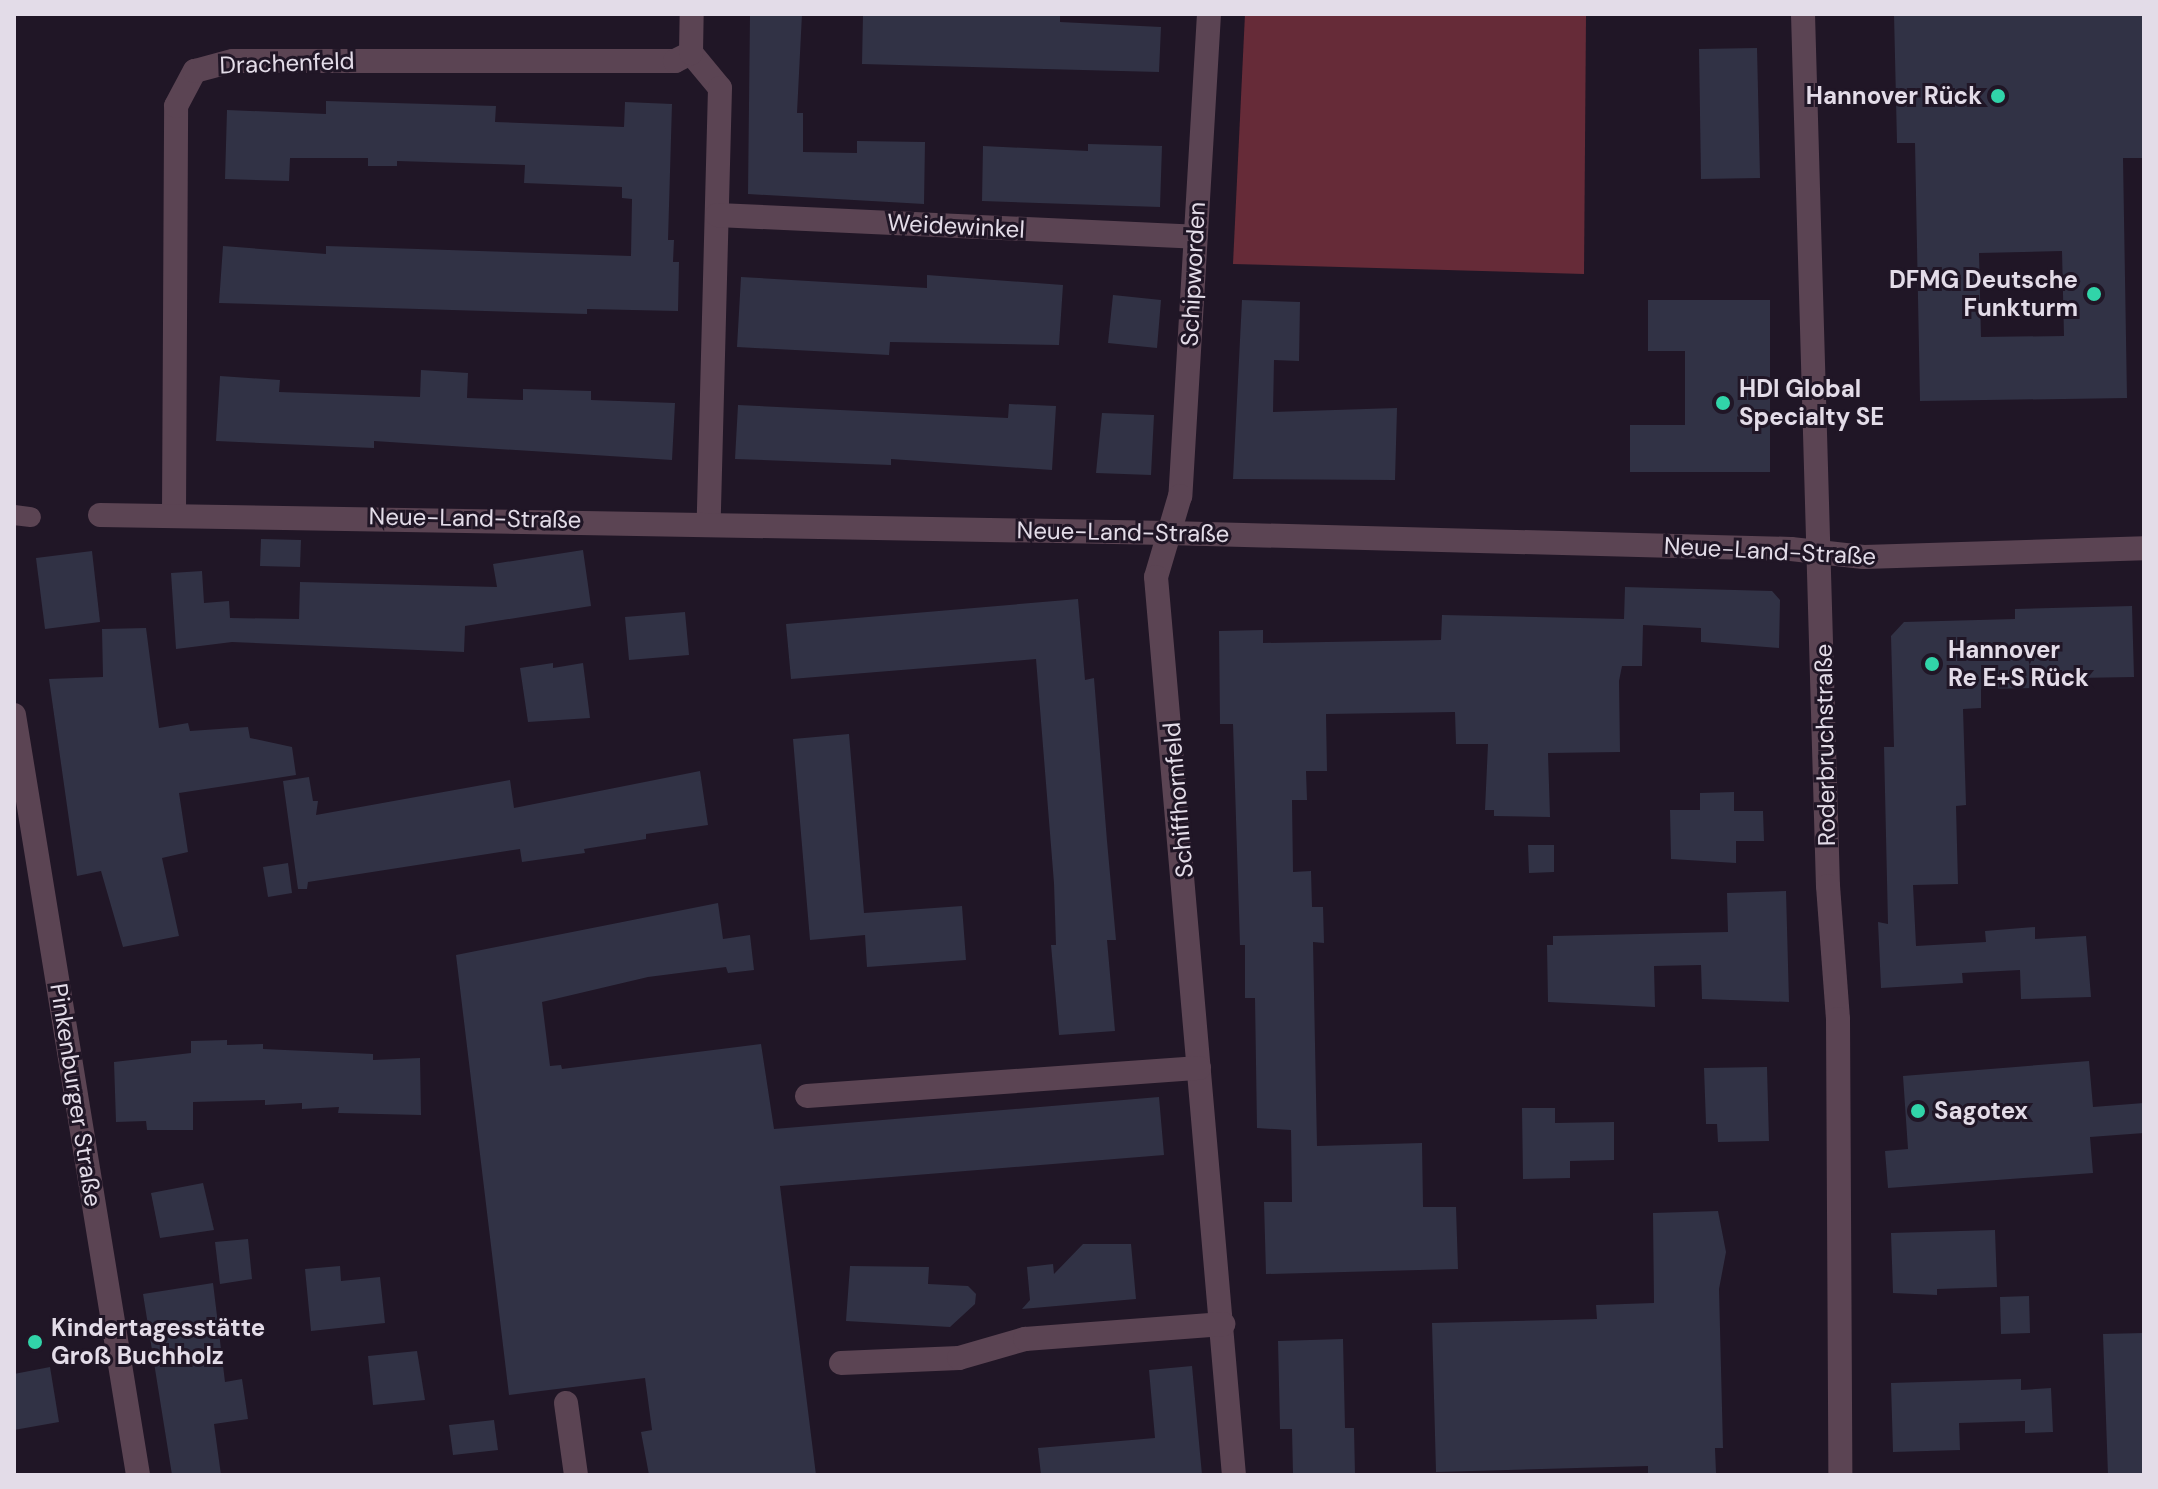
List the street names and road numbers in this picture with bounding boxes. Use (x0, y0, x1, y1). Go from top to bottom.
street label: Drachenfeld (219, 46, 355, 80)
street label: Schipworden (1175, 201, 1211, 347)
street label: Weidewinkel (887, 208, 1025, 244)
street label: Neue-Land-Straße (369, 502, 581, 534)
street label: Neue-Land-Straße (1017, 516, 1229, 548)
street label: Neue-Land-Straße (1663, 531, 1877, 571)
street label: Roderbruchstraße (1809, 643, 1841, 847)
street label: Schiffhornfeld (1157, 721, 1199, 879)
street label: Pinkenburger Straße (44, 981, 108, 1209)

